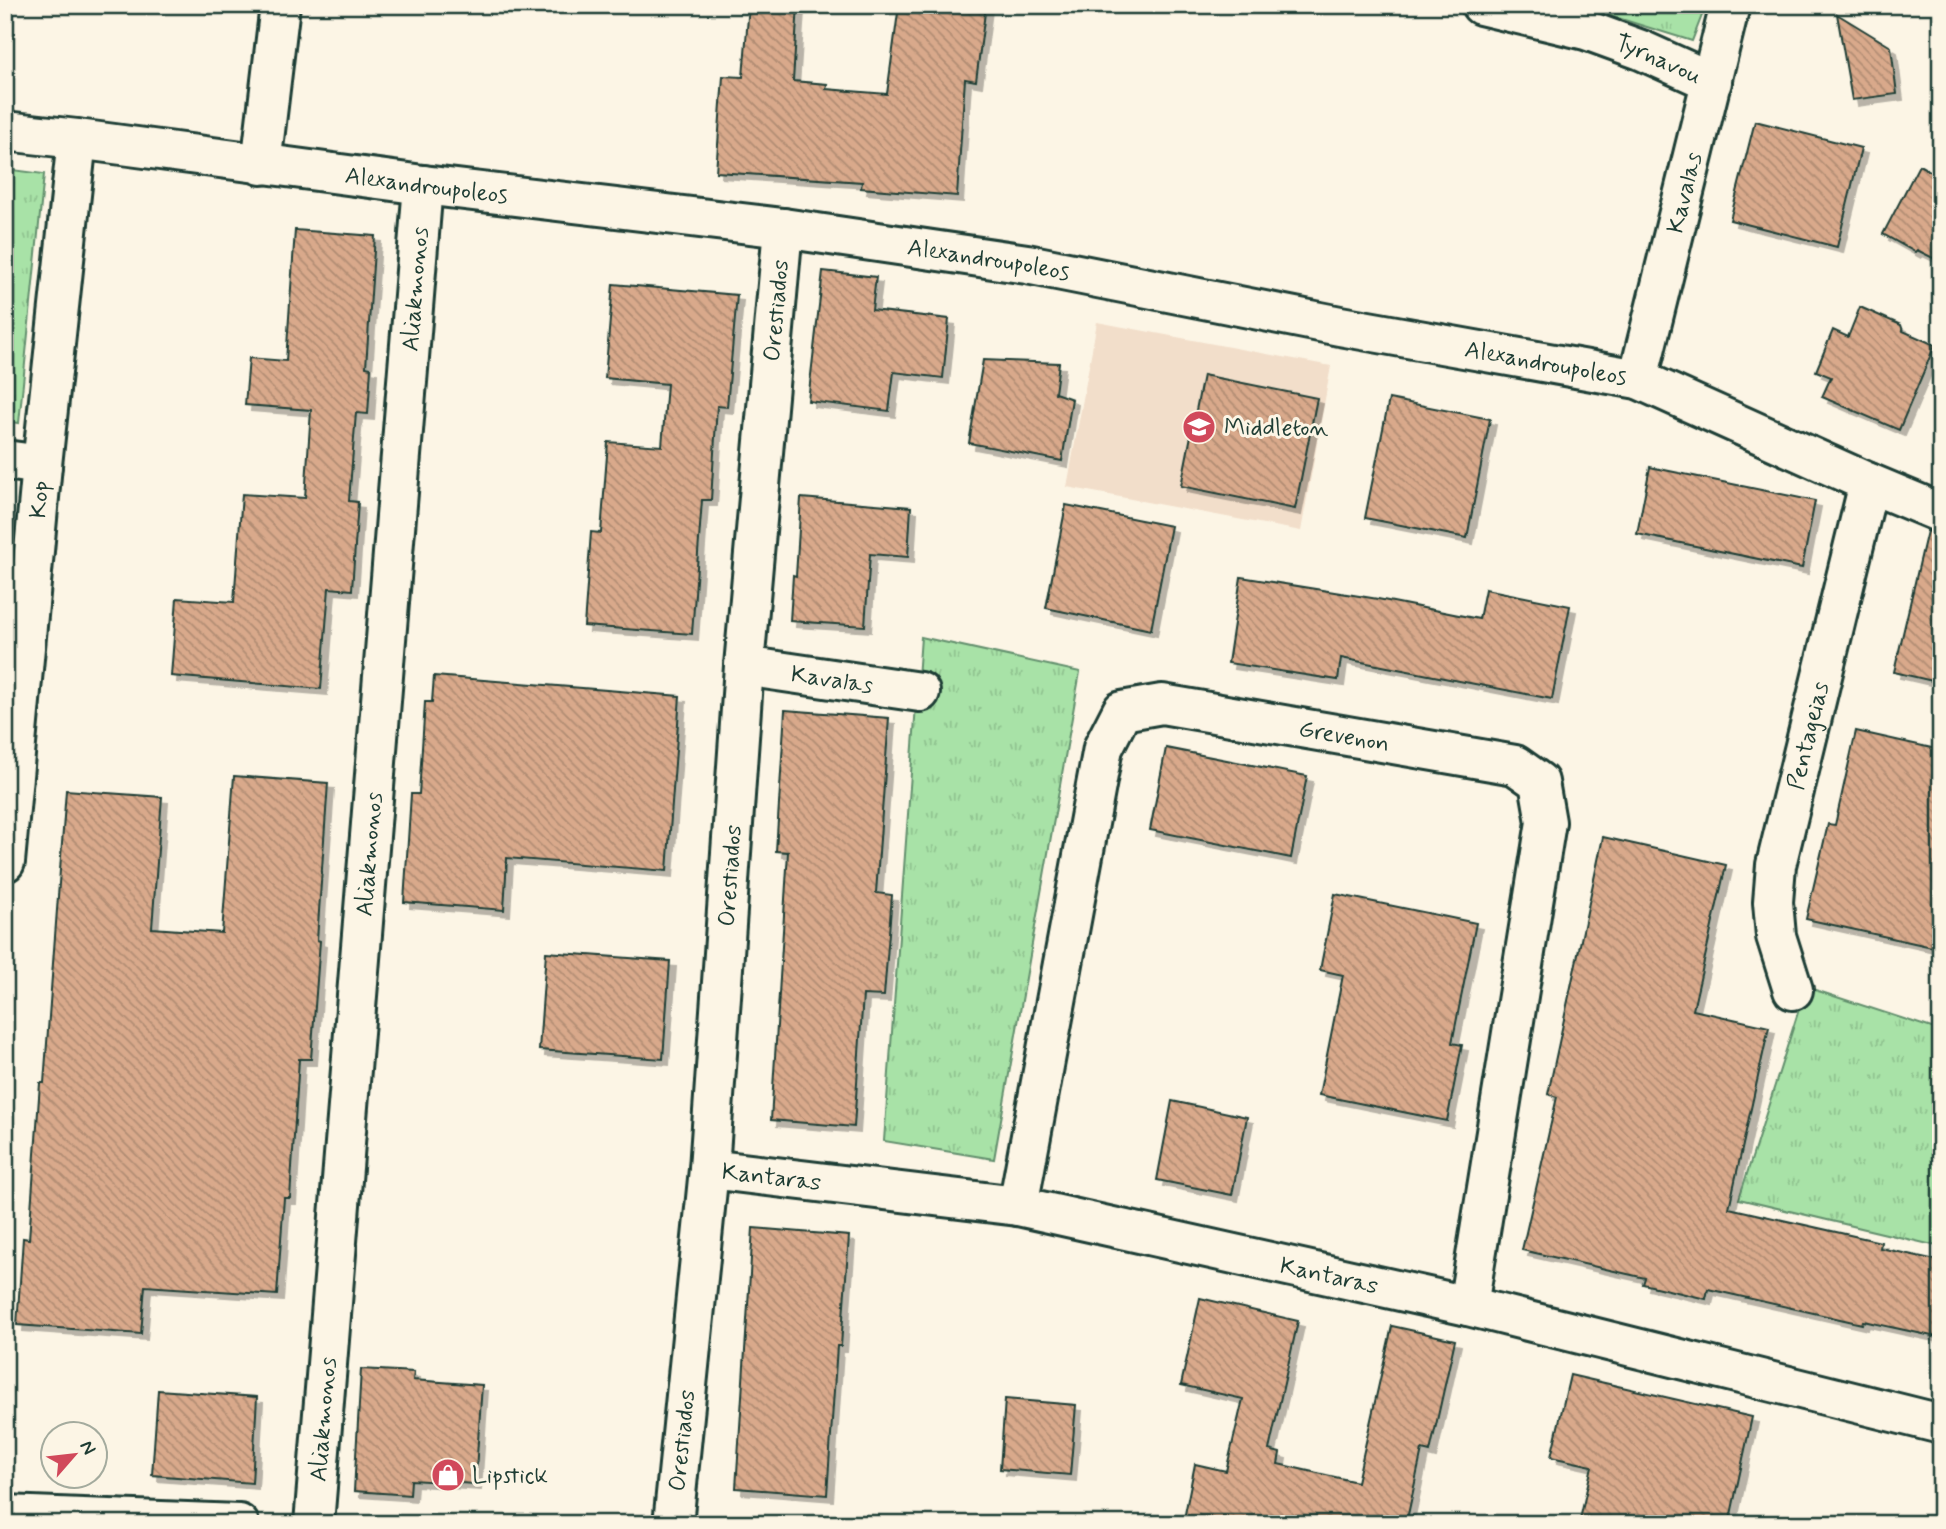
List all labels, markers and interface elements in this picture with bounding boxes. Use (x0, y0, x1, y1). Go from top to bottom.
street label: Tyrnavou (1611, 28, 1706, 92)
street label: Kavalas (1660, 149, 1710, 237)
street label: Alexandroupoleos (343, 161, 510, 212)
street label: Aliakmonos (396, 225, 437, 353)
street label: Alexandroupoleos (905, 233, 1072, 289)
street label: Orestiados (757, 258, 797, 363)
street label: Alexandroupoleos (1462, 334, 1629, 394)
school or university icon: Middleton (1180, 408, 1218, 446)
place label: Middleton (1224, 413, 1329, 444)
street label: Kop (23, 480, 57, 520)
street label: Kavalas (789, 659, 875, 702)
street label: Pentageias (1781, 678, 1837, 793)
street label: Grevenon (1296, 714, 1392, 760)
street label: Aliakmonos (350, 790, 391, 918)
street label: Orestiados (712, 823, 750, 928)
street label: Kantaras (720, 1157, 823, 1199)
street label: Kantaras (1277, 1251, 1381, 1303)
street label: Aliakmonos (304, 1356, 345, 1483)
street label: Orestiados (662, 1388, 704, 1493)
north arrow (38, 1420, 108, 1490)
text: N (74, 1436, 102, 1459)
shop icon: Lipstick (429, 1456, 467, 1494)
place label: Lipstick (472, 1461, 548, 1492)

